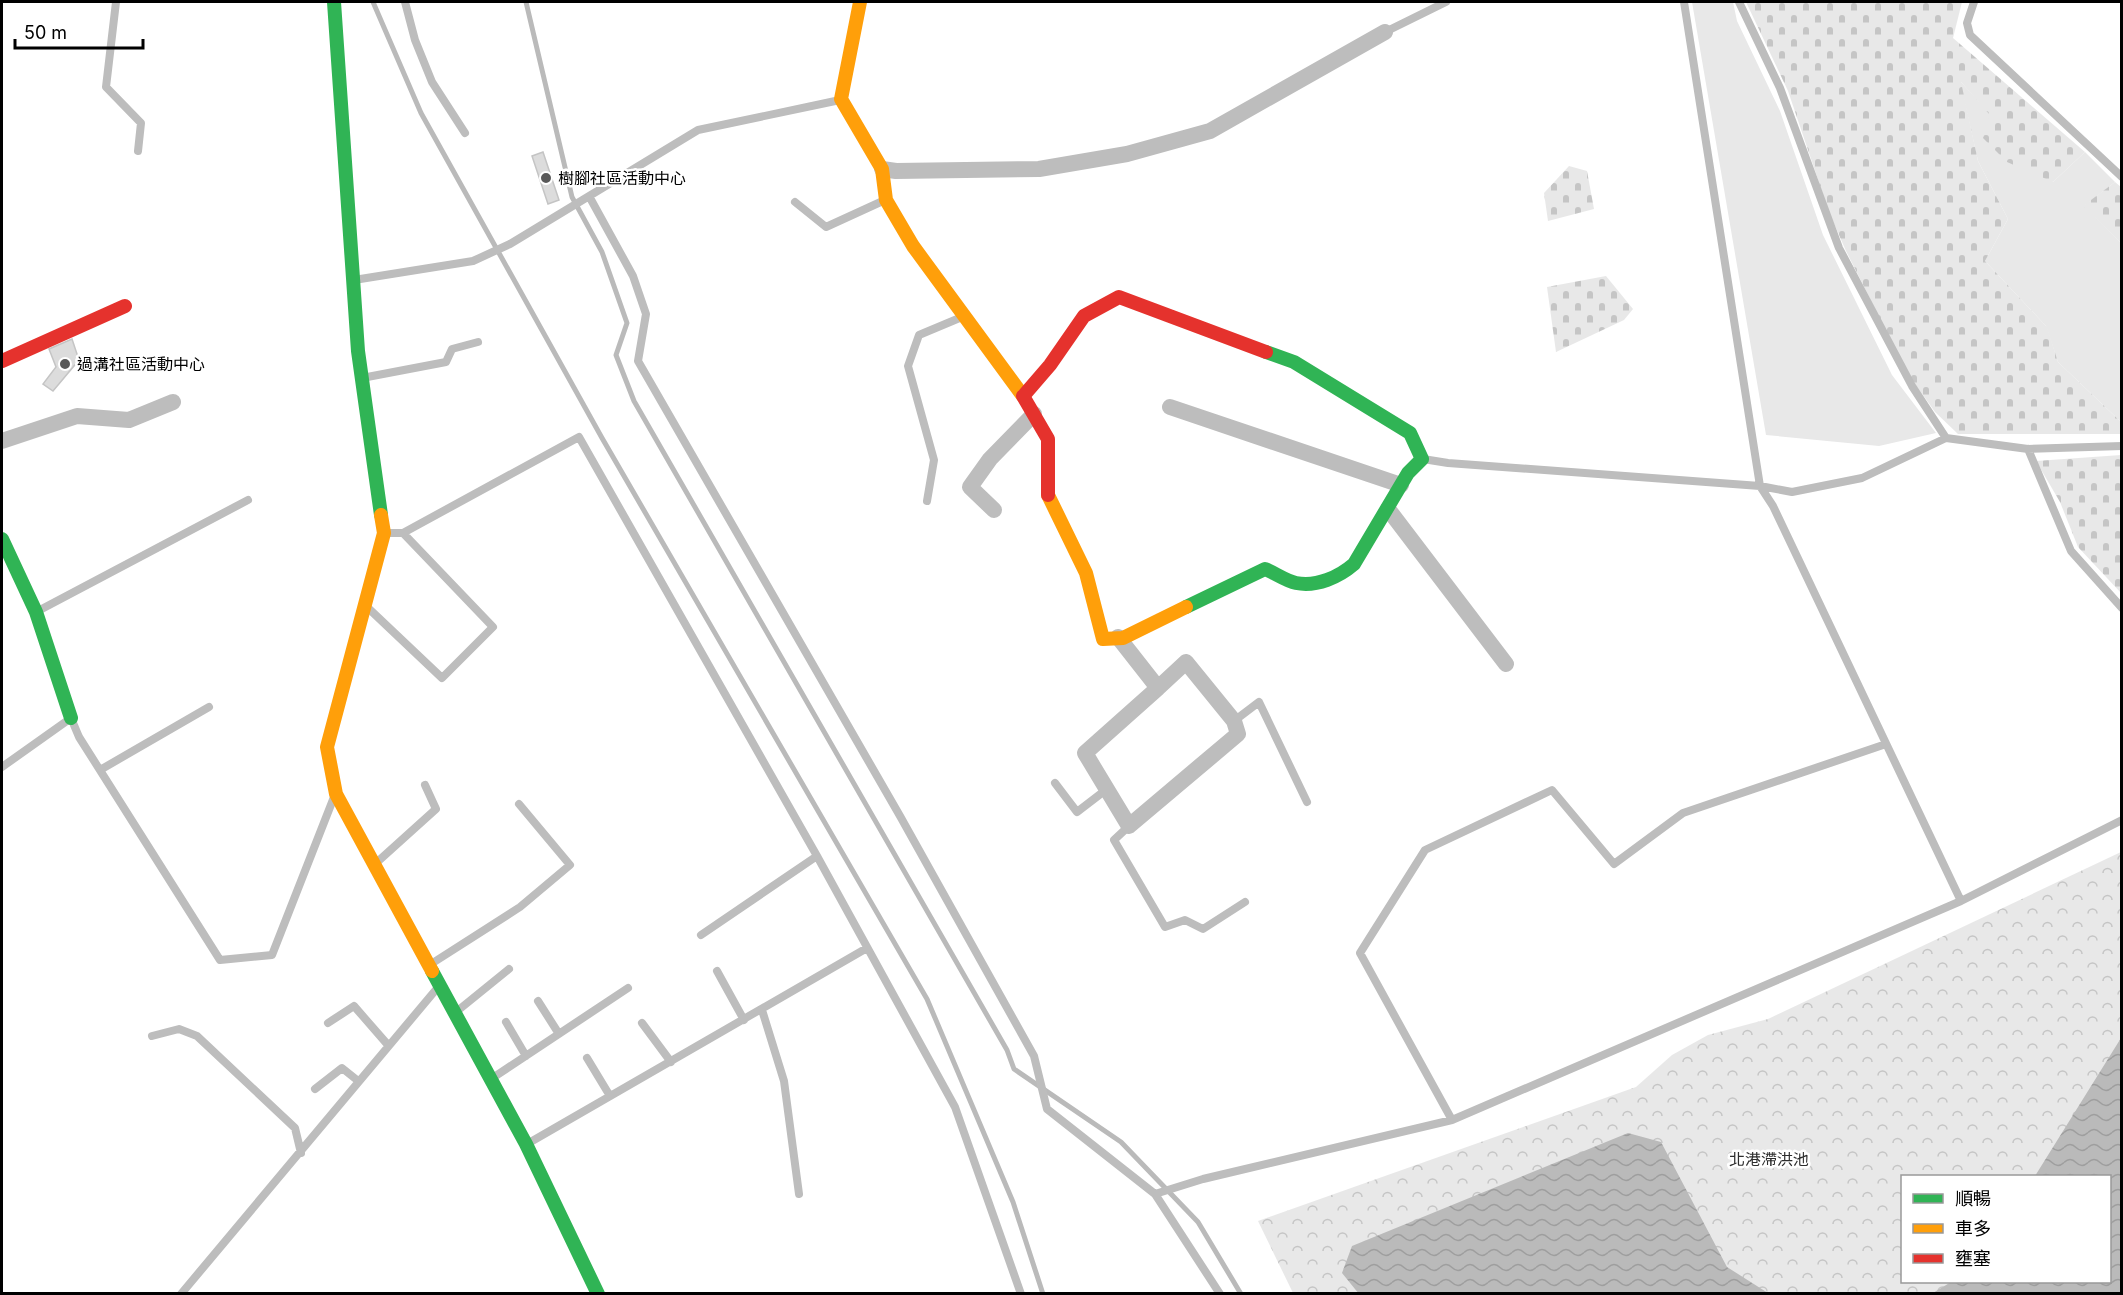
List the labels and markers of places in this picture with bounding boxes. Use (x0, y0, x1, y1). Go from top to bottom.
place label: 樹腳社區活動中心 (558, 168, 686, 188)
marker: 樹腳社區活動中心 (539, 171, 553, 185)
place label: 過溝社區活動中心 (77, 354, 205, 374)
marker: 過溝社區活動中心 (58, 357, 72, 371)

